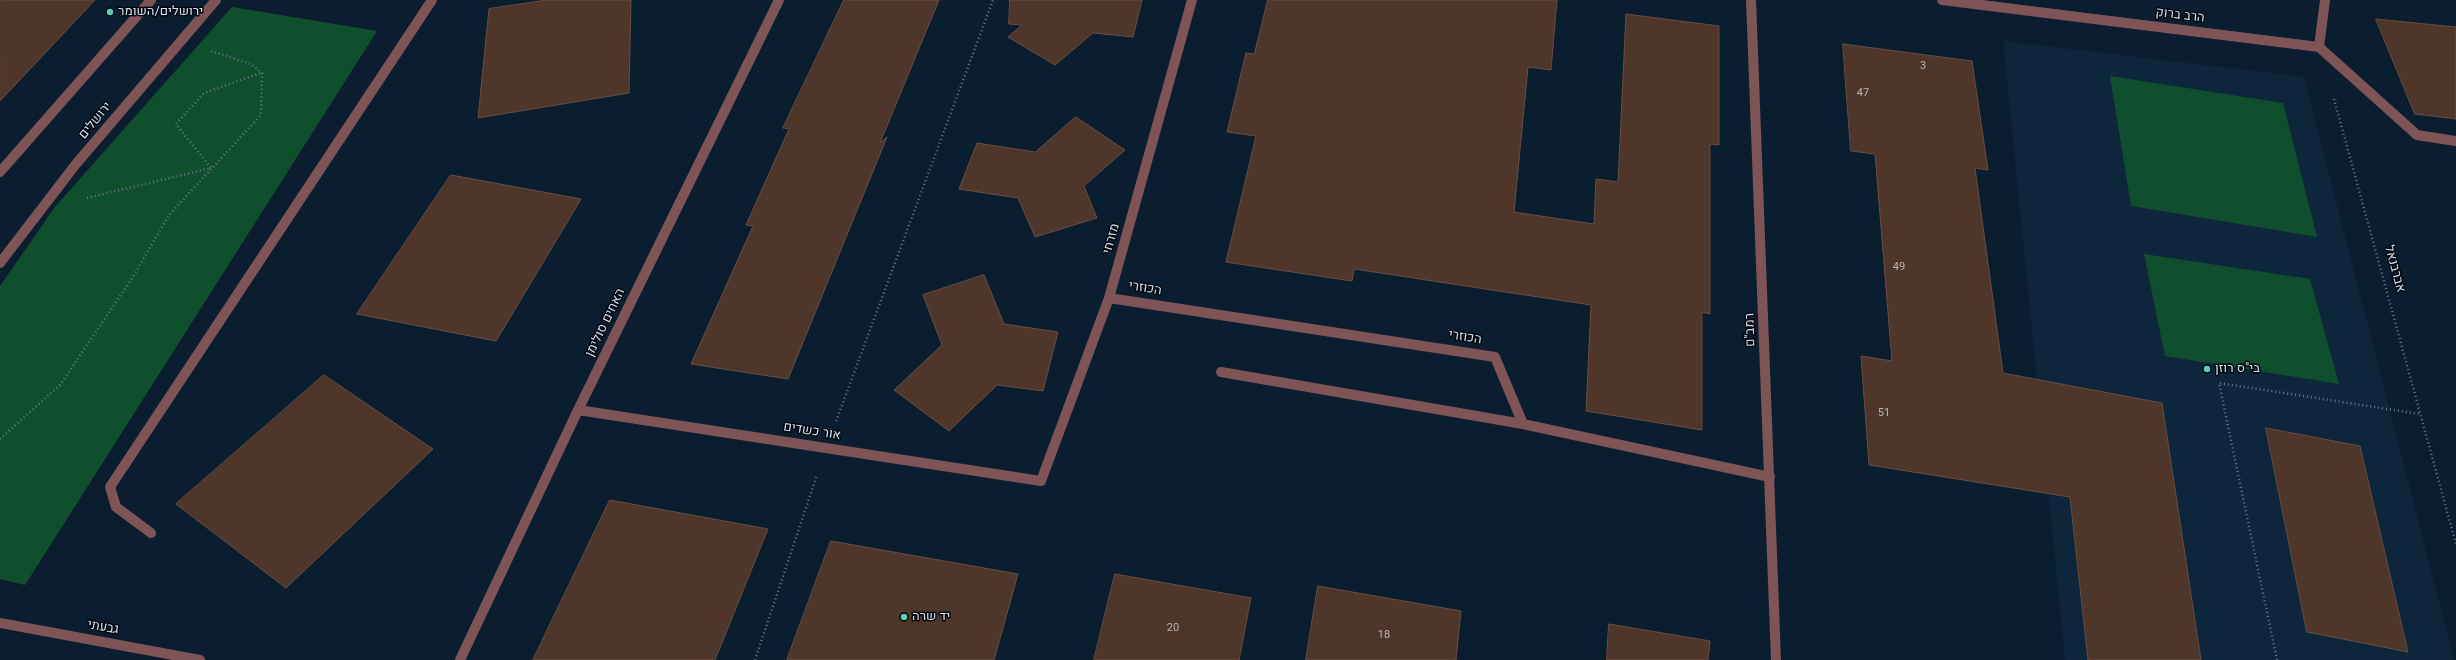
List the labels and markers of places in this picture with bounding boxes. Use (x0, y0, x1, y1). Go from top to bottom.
place label: ירושלים/השומר (118, 4, 203, 20)
marker: ירושלים/השומר (105, 7, 115, 17)
place label: בי"ס רוזן (2215, 361, 2260, 377)
marker: בי"ס רוזן (2202, 364, 2212, 374)
place label: יד שרה (912, 609, 950, 625)
marker: יד שרה (899, 612, 909, 622)

